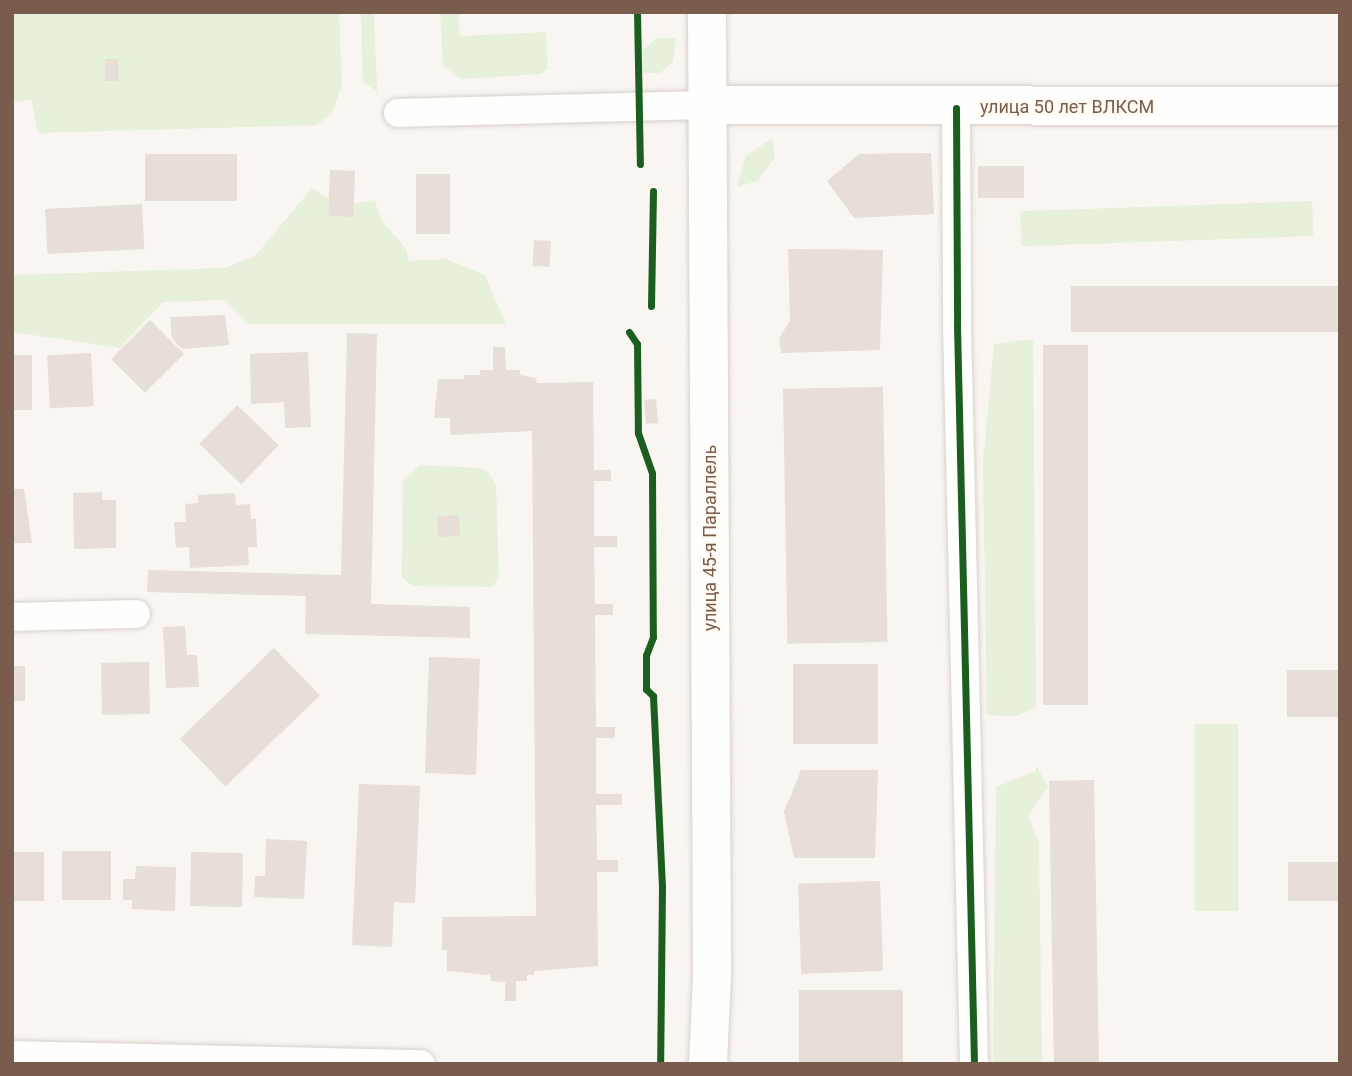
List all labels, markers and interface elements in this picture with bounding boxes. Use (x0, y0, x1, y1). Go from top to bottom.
street label: улица 50 лет ВЛКСМ (980, 96, 1154, 118)
street label: улица 45-я Параллель (699, 445, 721, 631)

